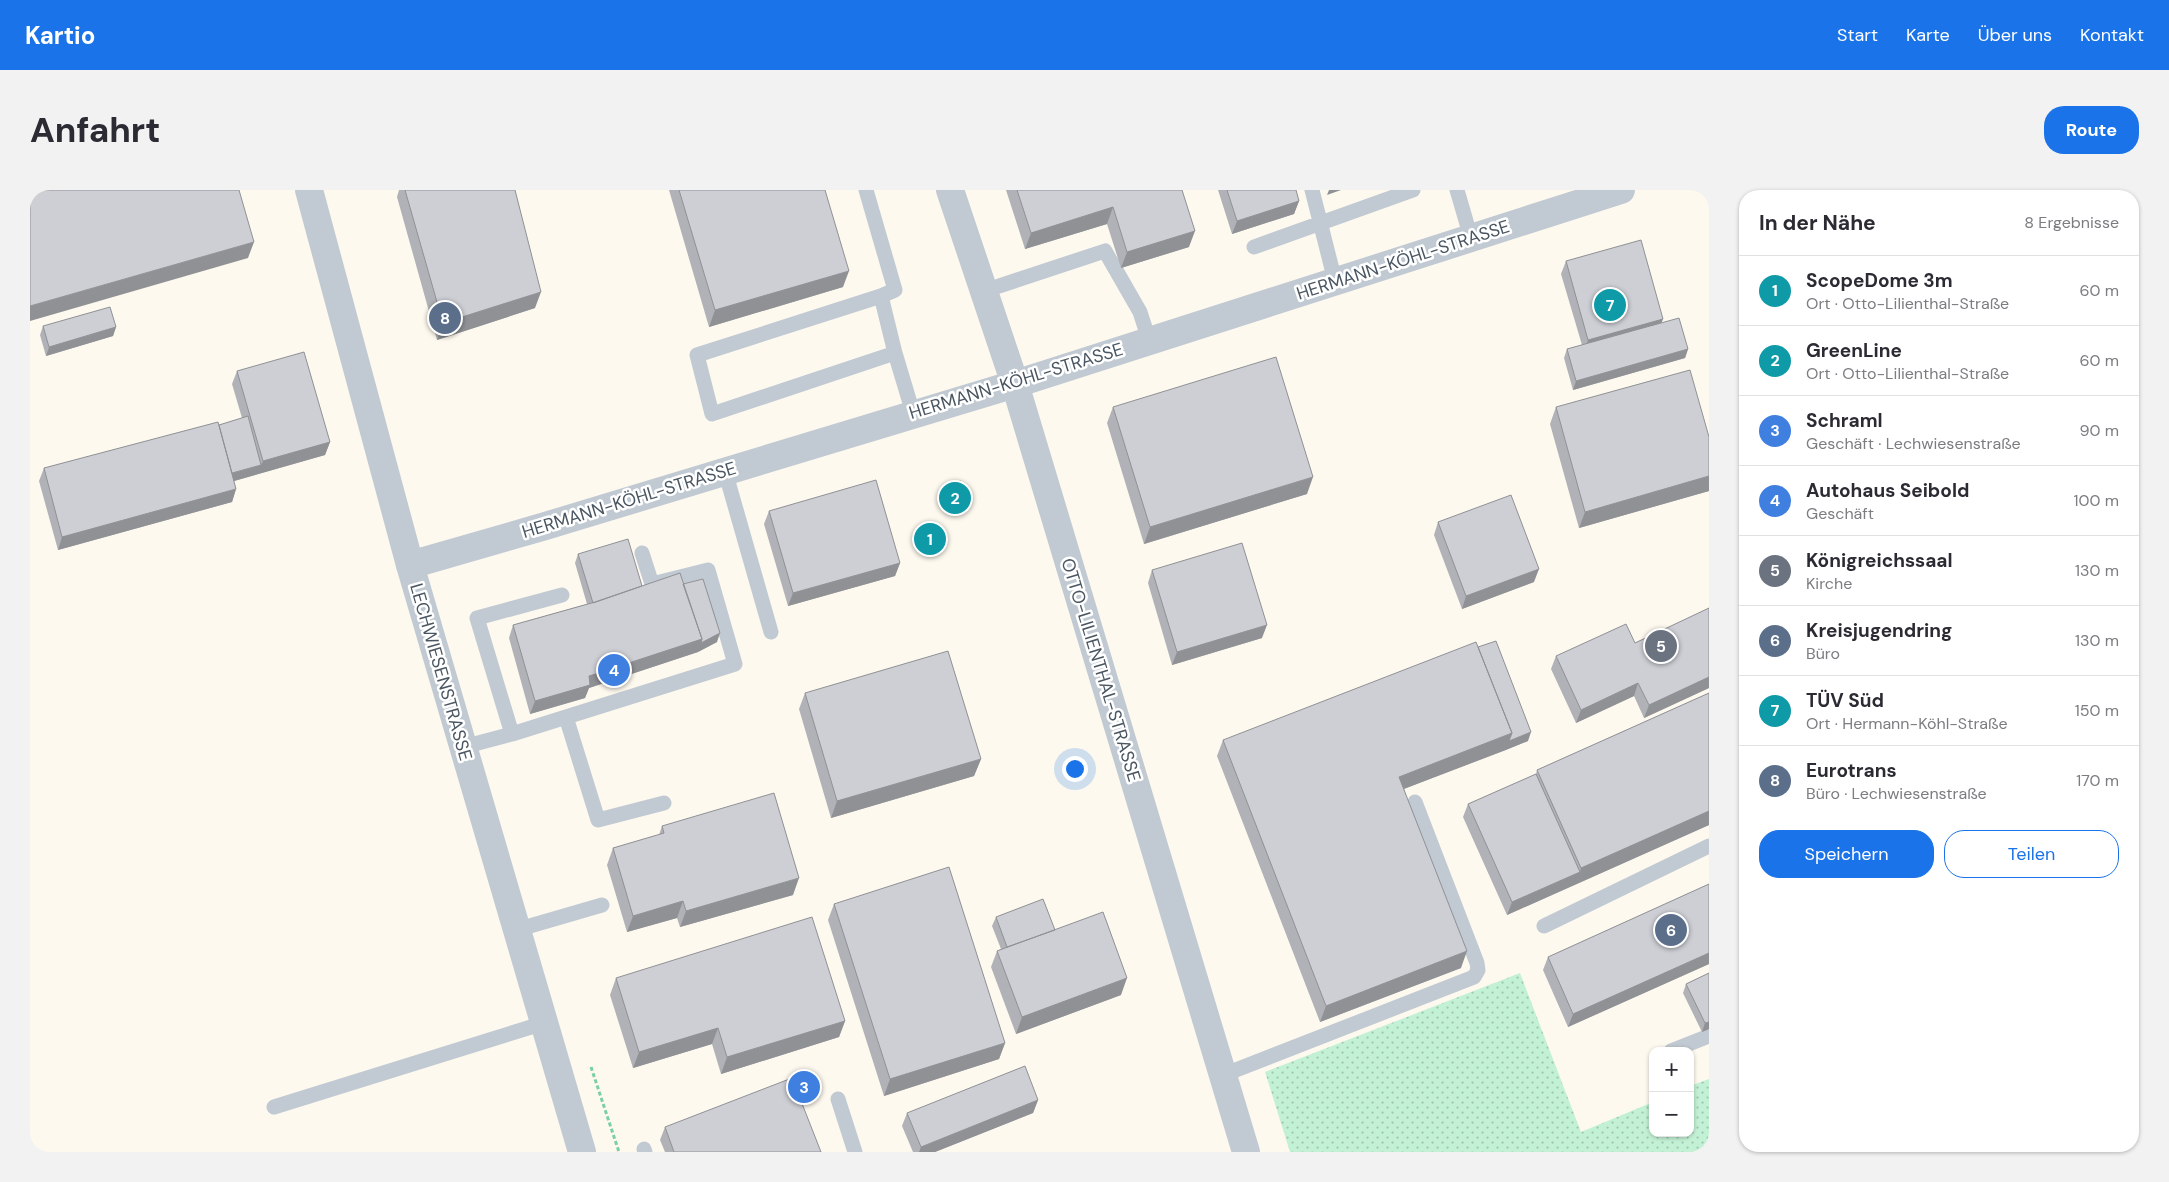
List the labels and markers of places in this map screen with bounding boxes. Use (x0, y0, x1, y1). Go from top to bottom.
pin: 7 (1594, 286, 1626, 324)
pin: 8 (429, 299, 461, 337)
pin: 2 (939, 479, 971, 517)
pin: 1 (914, 520, 946, 558)
pin: 5 (1645, 627, 1677, 665)
pin: 4 (598, 651, 630, 689)
pin: 6 (1655, 911, 1687, 949)
pin: 3 (788, 1068, 820, 1106)

